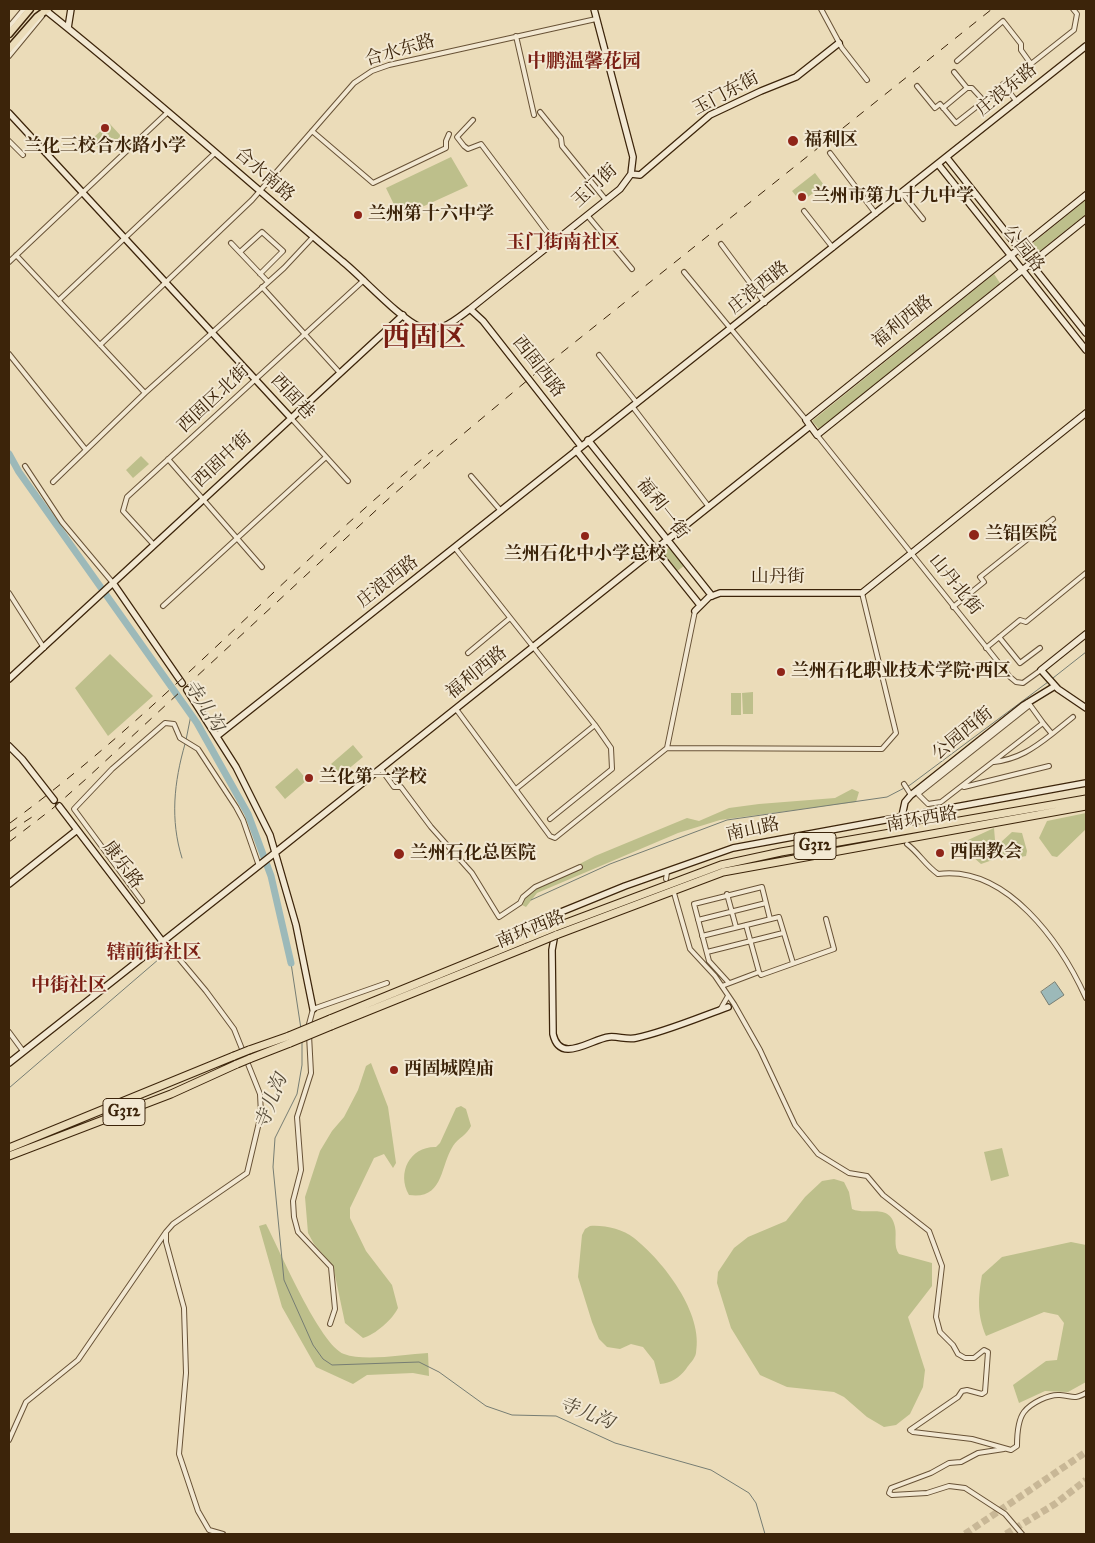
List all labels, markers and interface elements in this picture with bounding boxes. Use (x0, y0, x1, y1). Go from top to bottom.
street label: 合水东路 (362, 31, 438, 71)
district label: 中鹏温馨花园 (527, 51, 641, 73)
street label: 庄浪东路 (972, 59, 1042, 121)
street label: 玉门东街 (689, 68, 763, 120)
marker: 兰化三校合水路小学 (99, 122, 111, 134)
place label: 福利区 (804, 130, 858, 152)
marker: 福利区 (786, 134, 800, 148)
place label: 兰化三校合水路小学 (24, 136, 186, 158)
street label: 合水南路 (230, 143, 298, 207)
street label: 玉门街 (568, 160, 622, 212)
place label: 兰州市第九十九中学 (812, 186, 974, 208)
marker: 兰州市第九十九中学 (796, 191, 808, 203)
place label: 兰州第十六中学 (368, 204, 494, 226)
marker: 兰州第十六中学 (352, 209, 364, 221)
street label: 公园路 (998, 221, 1048, 277)
district label: 玉门街南社区 (506, 232, 620, 254)
street label: 庄浪西路 (724, 257, 794, 319)
street label: 福利西路 (868, 291, 938, 353)
district label: 西固区 (382, 322, 466, 356)
street label: 西固西路 (507, 332, 569, 402)
street label: 西固区北街 (174, 360, 254, 438)
street label: 西固巷 (266, 370, 318, 424)
street label: 西固中街 (189, 428, 257, 492)
street label: 福利一街 (631, 474, 693, 544)
place label: 兰铝医院 (985, 524, 1057, 546)
marker: 兰铝医院 (967, 528, 981, 542)
marker: 兰州石化中小学总校 (579, 530, 591, 542)
place label: 兰州石化中小学总校 (504, 544, 666, 566)
street label: 山丹北街 (924, 550, 986, 620)
street label: 庄浪西路 (353, 551, 423, 613)
street label: 山丹街 (751, 567, 805, 589)
street label: 福利西路 (442, 642, 512, 704)
place label: 兰州石化职业技术学院·西区 (791, 661, 1011, 683)
marker: 兰州石化职业技术学院·西区 (775, 666, 787, 678)
water label: 寺儿沟 (178, 676, 228, 736)
street label: 公园西街 (928, 703, 998, 765)
place label: 兰化第一学校 (319, 767, 427, 789)
marker: 兰化第一学校 (303, 772, 315, 784)
street label: 南环西路 (885, 803, 959, 837)
street label: 南山路 (724, 814, 782, 846)
road number: G312 (794, 832, 836, 859)
street label: 康乐路 (97, 837, 147, 893)
place label: 西固教会 (950, 842, 1022, 864)
place label: 兰州石化总医院 (410, 843, 536, 865)
marker: 兰州石化总医院 (392, 847, 406, 861)
marker: 西固教会 (934, 847, 946, 859)
street label: 南环西路 (494, 907, 568, 953)
district label: 辖前街社区 (107, 942, 201, 964)
district label: 中街社区 (31, 975, 107, 997)
place label: 西固城隍庙 (404, 1059, 494, 1081)
marker: 西固城隍庙 (388, 1064, 400, 1076)
water label: 寺儿沟 (251, 1071, 293, 1133)
road number: G312 (103, 1098, 145, 1126)
water label: 寺儿沟 (555, 1393, 617, 1435)

